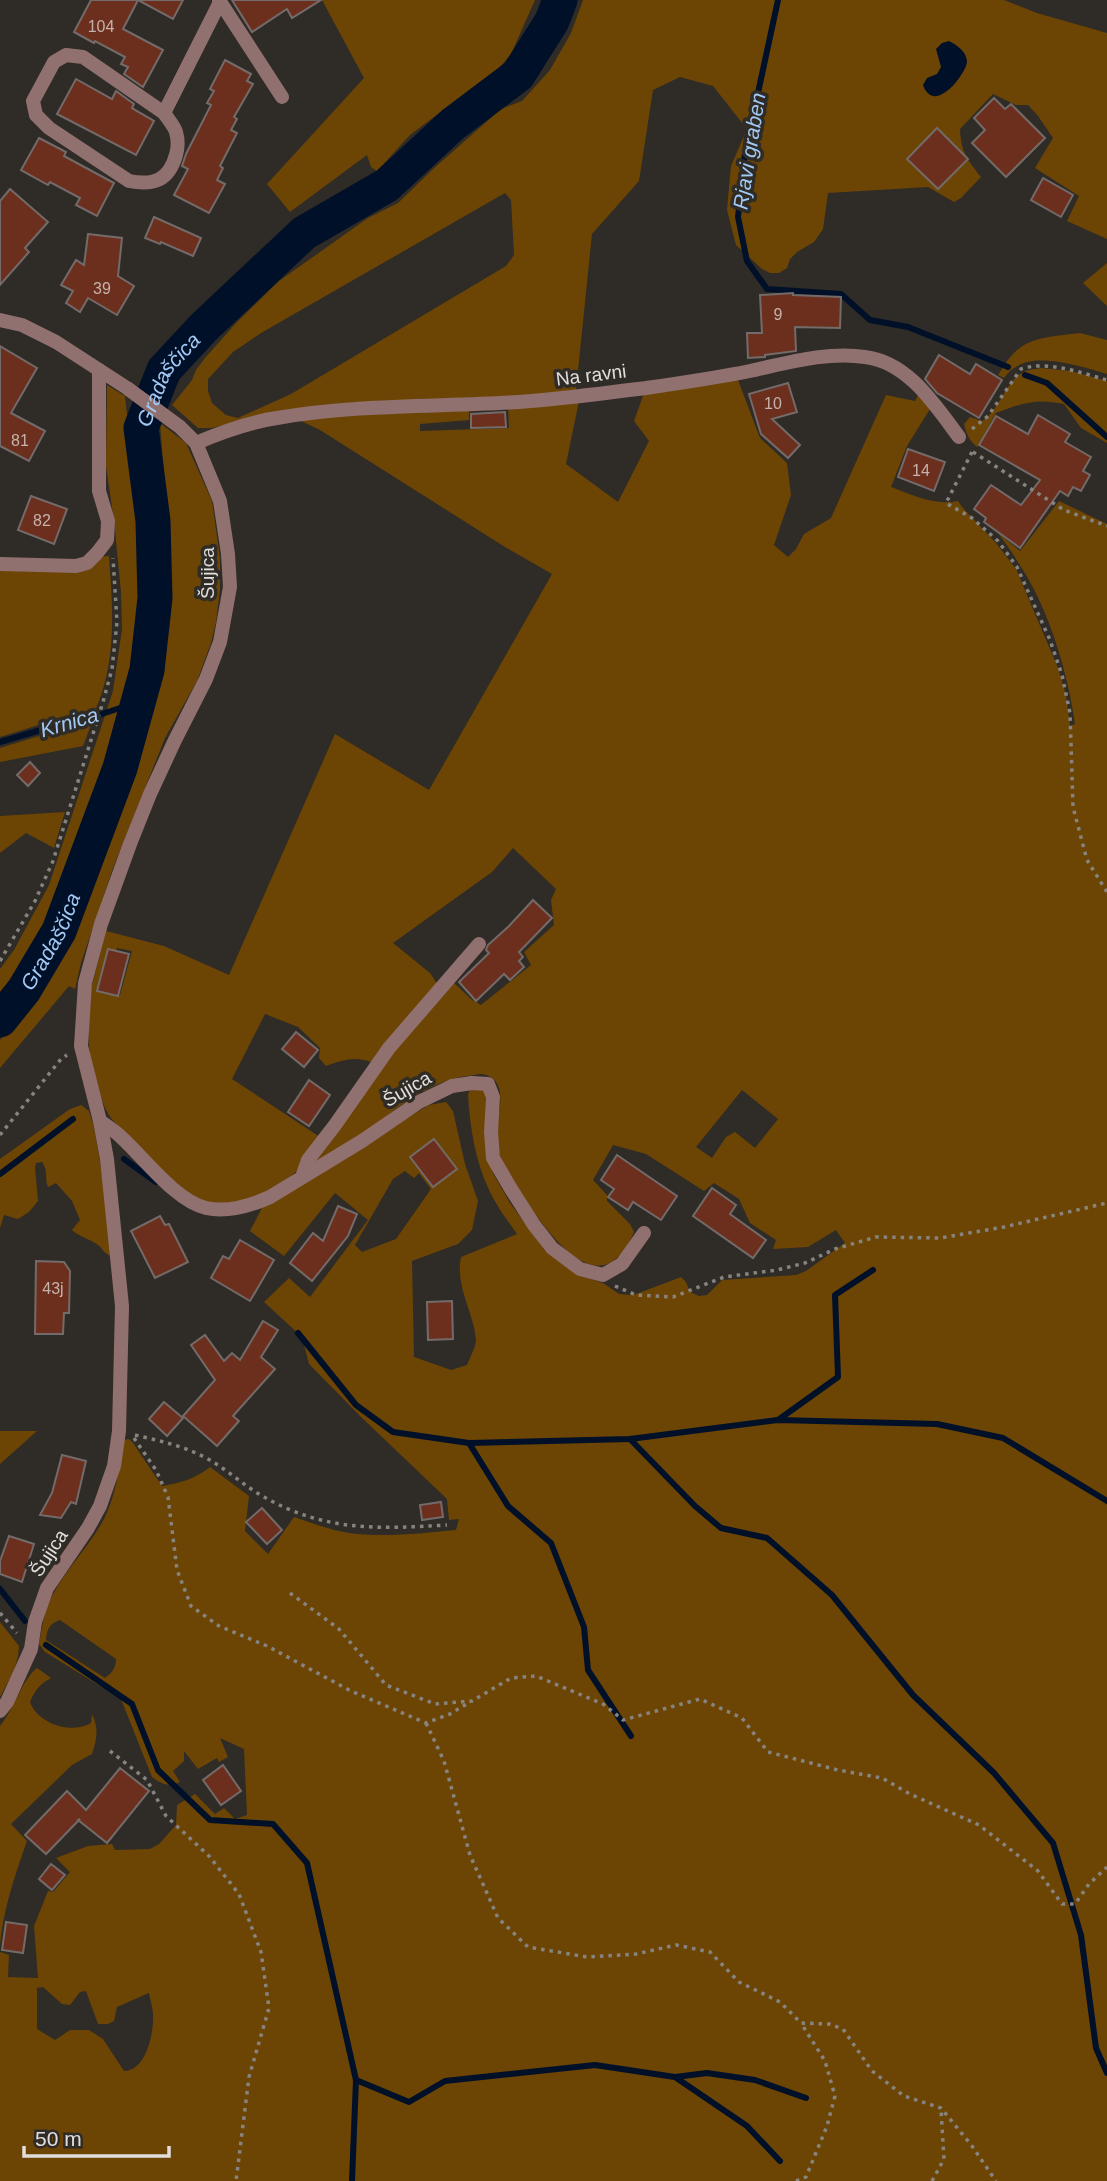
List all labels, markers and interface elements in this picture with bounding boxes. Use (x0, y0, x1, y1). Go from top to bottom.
house number: 104 (88, 18, 114, 35)
water label: Rjavi graben (728, 91, 770, 211)
house number: 39 (93, 280, 111, 297)
house number: 9 (774, 306, 783, 323)
water label: Gradaščica (131, 328, 204, 430)
street label: Na ravni (555, 360, 627, 390)
house number: 10 (764, 395, 782, 412)
house number: 81 (11, 432, 29, 449)
house number: 14 (912, 462, 930, 479)
house number: 82 (33, 512, 51, 529)
street label: Šujica (197, 547, 218, 599)
water label: Krnica (37, 703, 101, 741)
water label: Gradaščica (15, 889, 84, 994)
street label: Šujica (379, 1067, 435, 1111)
house number: 43j (42, 1280, 64, 1297)
street label: Šujica (26, 1525, 72, 1580)
scale bar (24, 2114, 170, 2158)
text: 50 m (35, 2127, 82, 2150)

